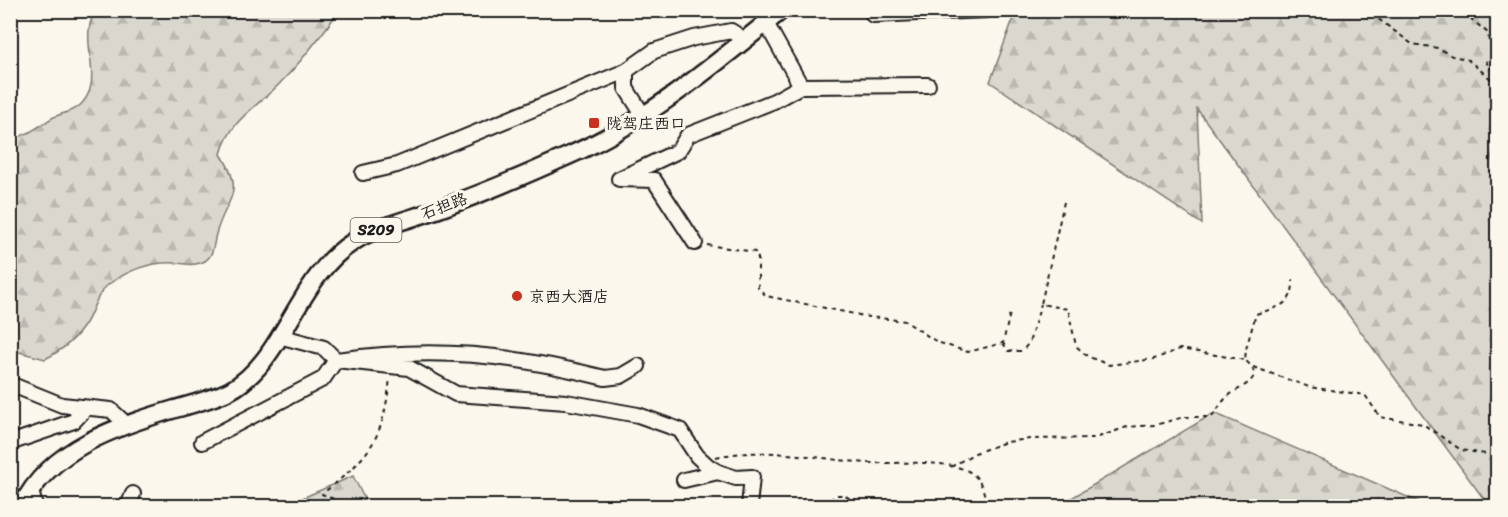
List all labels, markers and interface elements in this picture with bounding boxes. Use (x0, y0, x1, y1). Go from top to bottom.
place label: 陇驾庄西口 (606, 109, 686, 138)
marker: 陇驾庄西口 (587, 116, 601, 130)
street label: 石担路 (416, 184, 472, 228)
road number: S209 (350, 218, 401, 242)
place label: 京西大酒店 (529, 282, 609, 311)
marker: 京西大酒店 (510, 289, 524, 303)

